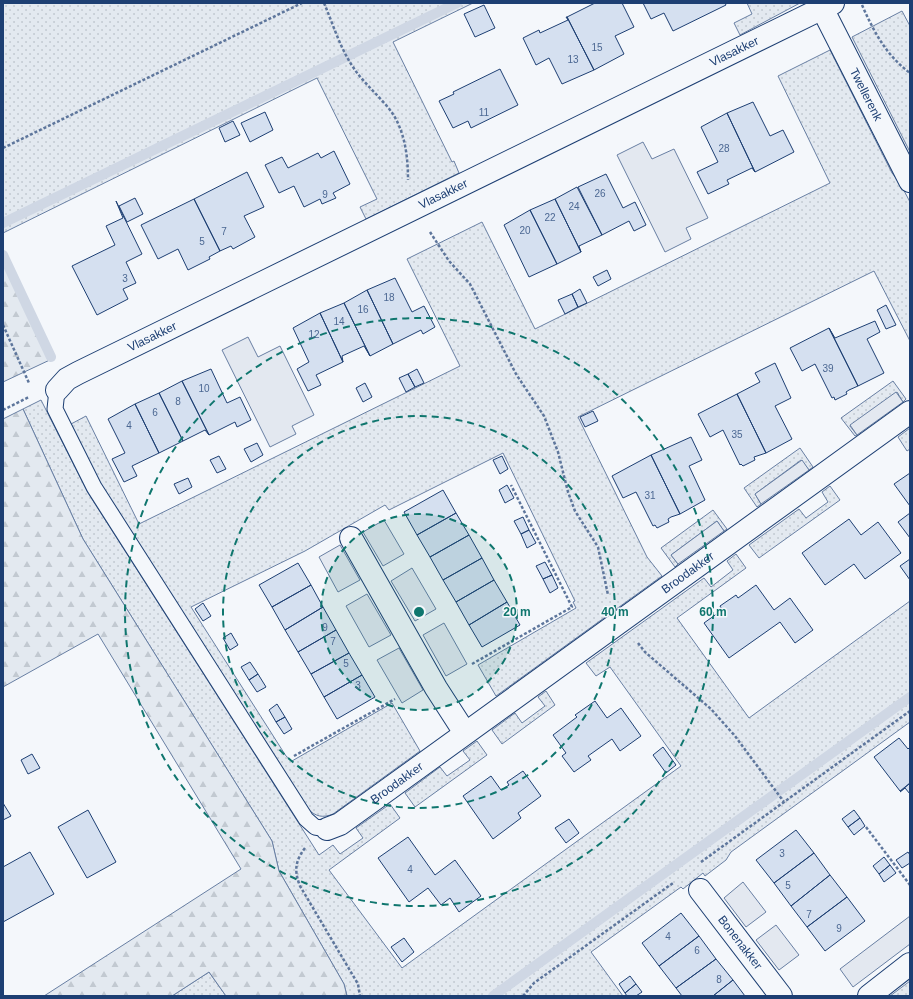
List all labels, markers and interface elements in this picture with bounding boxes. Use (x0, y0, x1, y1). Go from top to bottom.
street label: Vlasakker (707, 34, 761, 69)
house number: 15 (591, 42, 603, 53)
house number: 13 (567, 54, 579, 65)
street label: Twellerenk (847, 66, 886, 124)
house number: 11 (479, 107, 490, 118)
house number: 28 (718, 143, 730, 154)
street label: Vlasakker (416, 176, 470, 212)
house number: 26 (594, 188, 606, 199)
house number: 9 (322, 189, 328, 200)
house number: 24 (568, 201, 580, 212)
house number: 22 (544, 212, 556, 223)
house number: 20 (519, 225, 531, 236)
house number: 7 (221, 226, 227, 237)
house number: 5 (199, 236, 205, 247)
house number: 3 (122, 273, 128, 284)
house number: 18 (383, 292, 395, 303)
house number: 16 (357, 304, 369, 315)
house number: 14 (333, 316, 345, 327)
street label: Vlasakker (125, 319, 179, 355)
house number: 12 (308, 329, 320, 340)
house number: 39 (822, 363, 834, 374)
house number: 10 (198, 383, 210, 394)
house number: 8 (175, 396, 181, 407)
house number: 6 (152, 407, 158, 418)
house number: 4 (126, 420, 132, 431)
house number: 35 (731, 429, 743, 440)
house number: 31 (644, 490, 656, 501)
street label: Broodakker (659, 549, 717, 596)
centre of rings (412, 605, 426, 619)
text: 20 m (503, 605, 531, 619)
text: 40 m (601, 605, 629, 619)
text: 60 m (699, 605, 727, 619)
house number: 9 (322, 622, 328, 633)
house number: 7 (330, 636, 336, 647)
house number: 5 (343, 658, 349, 669)
house number: 3 (355, 680, 361, 691)
street label: Broodakker (368, 759, 426, 807)
house number: 3 (779, 848, 785, 859)
house number: 4 (407, 864, 413, 875)
house number: 5 (785, 880, 791, 891)
house number: 7 (806, 909, 812, 920)
street label: Bonenakker (715, 913, 765, 972)
house number: 9 (836, 923, 842, 934)
house number: 4 (665, 931, 671, 942)
house number: 6 (694, 945, 700, 956)
house number: 8 (716, 974, 722, 985)

